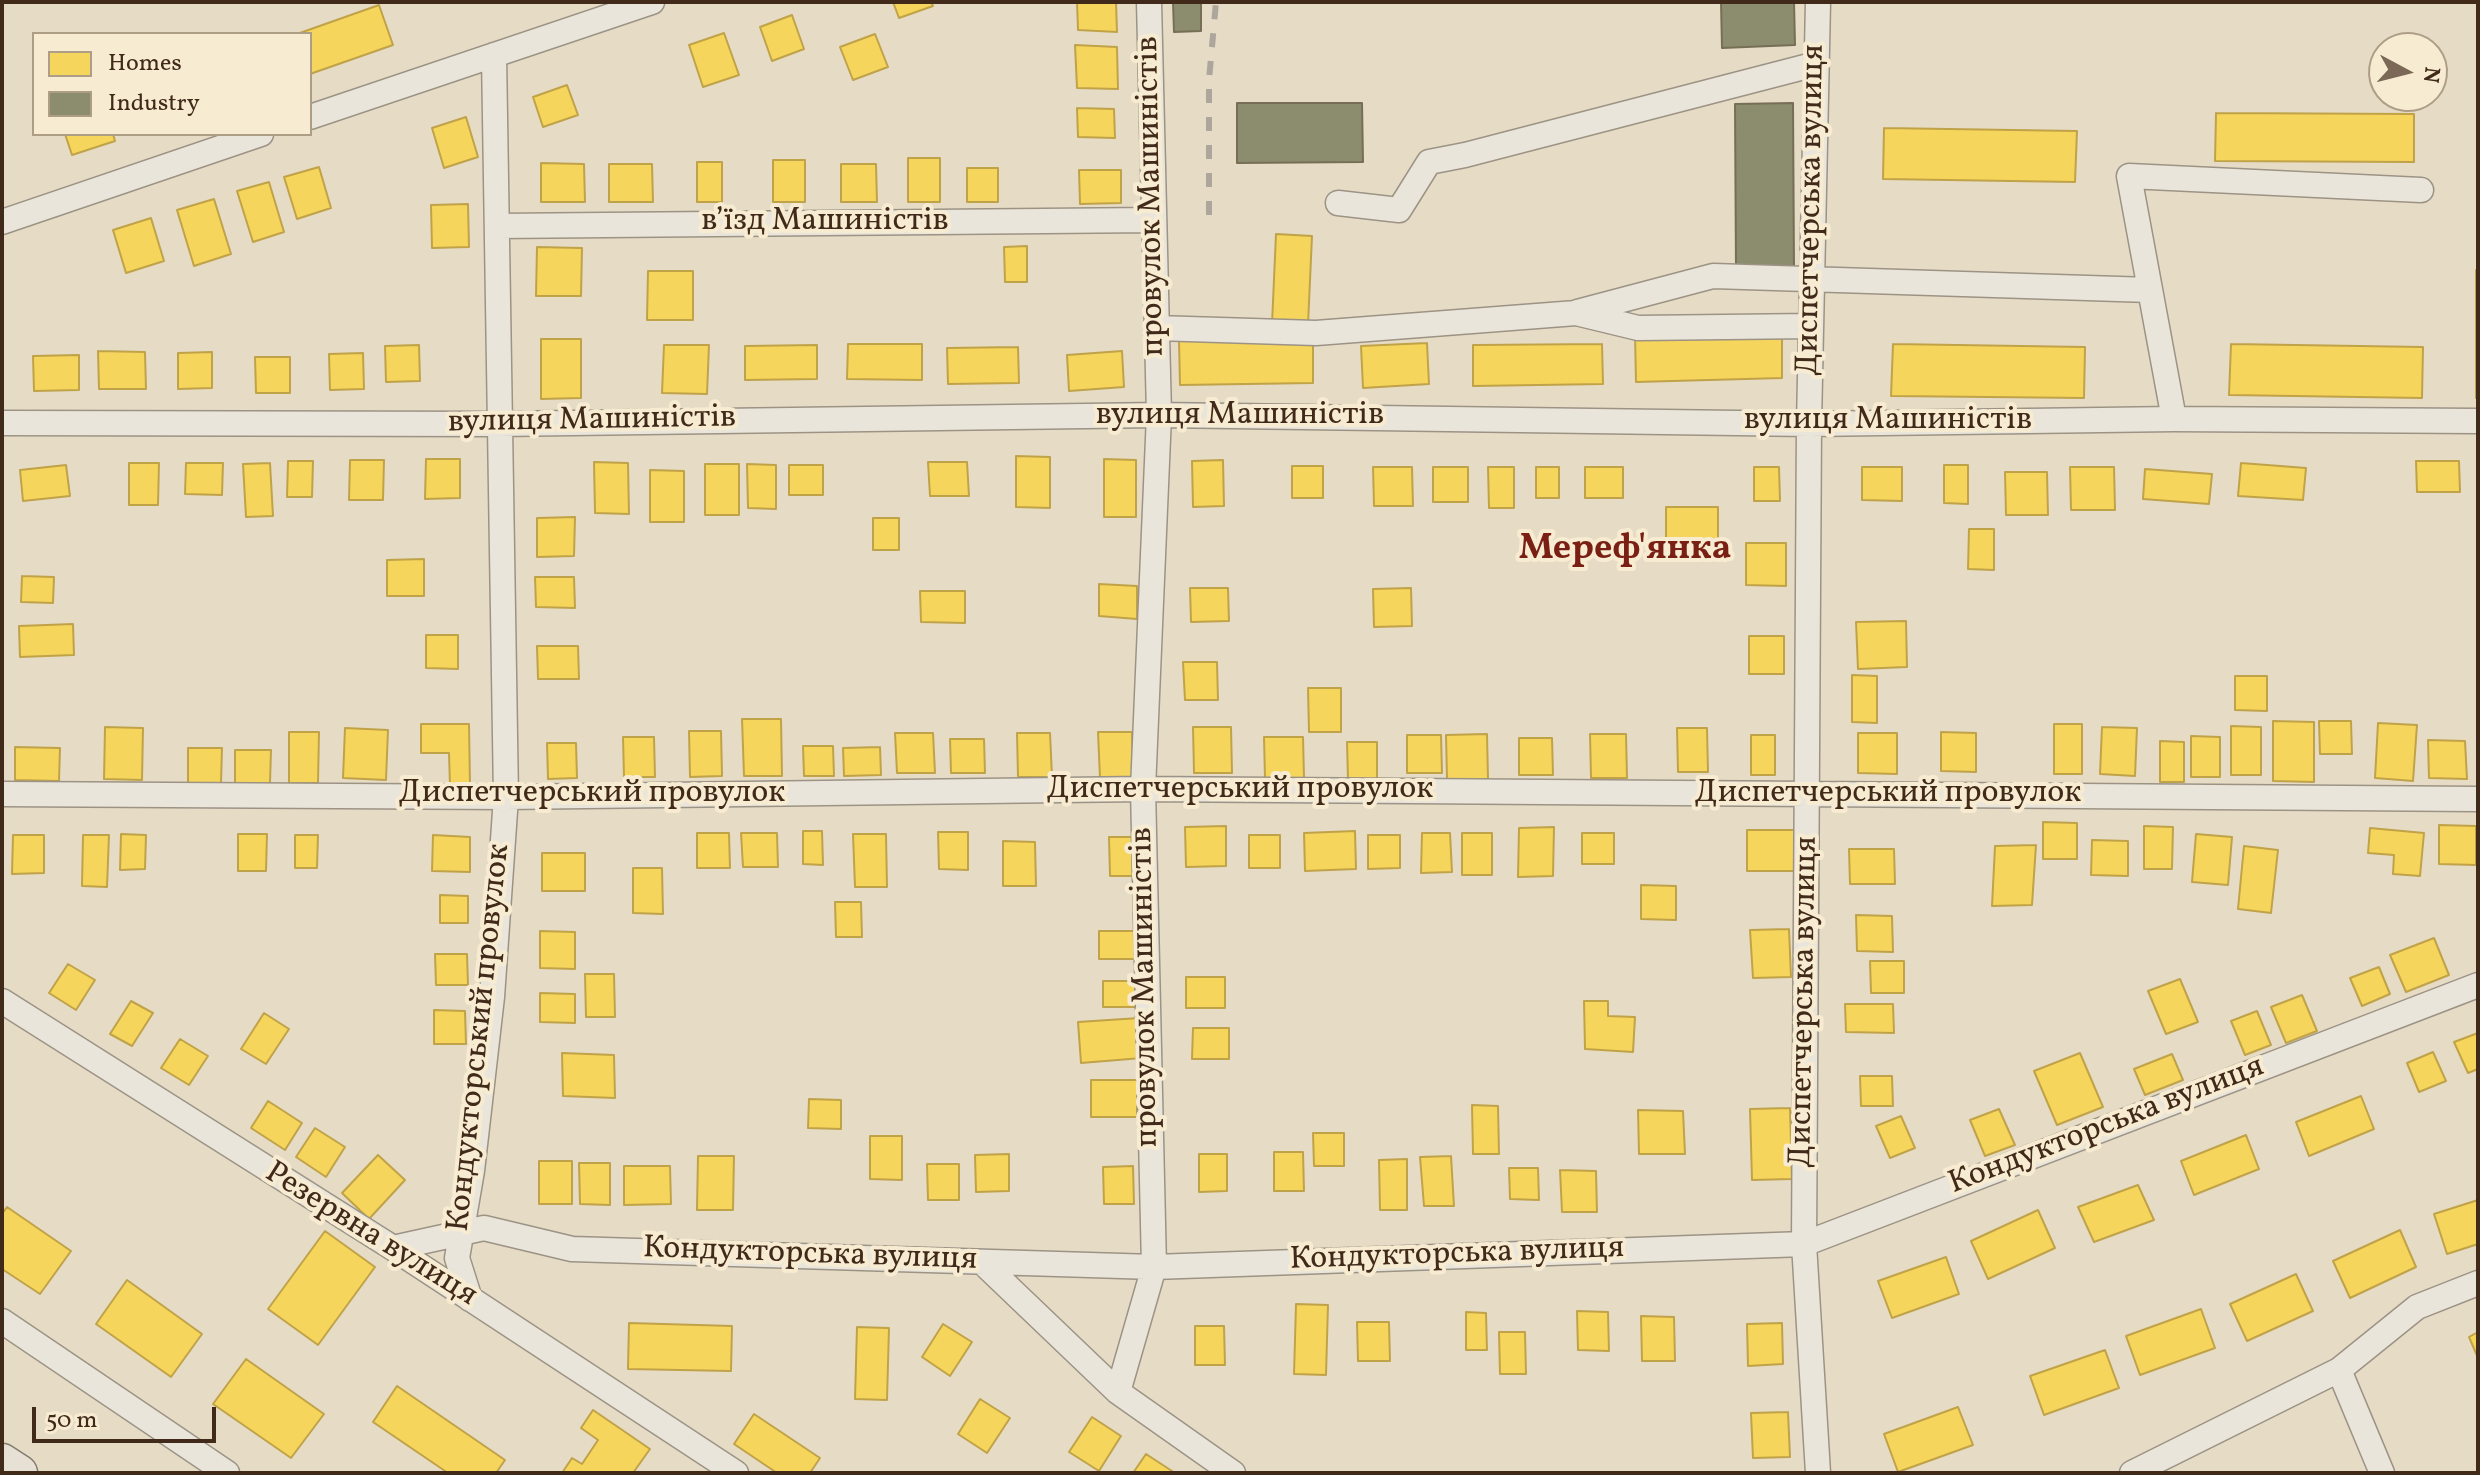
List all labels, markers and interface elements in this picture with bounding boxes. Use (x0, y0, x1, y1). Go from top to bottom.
legend (32, 32, 312, 136)
north arrow (2368, 32, 2448, 112)
street label: провулок Машиністів (1131, 35, 1175, 357)
street label: Диспетчерська вулиця (1791, 44, 1835, 376)
text: Homes (108, 47, 182, 81)
text: N (2414, 65, 2447, 85)
text: Industry (108, 87, 200, 121)
street label: в’їзд Машиністів (701, 204, 949, 242)
street label: вулиця Машиністів (1096, 398, 1384, 436)
street label: вулиця Машиністів (447, 400, 737, 444)
street label: вулиця Машиністів (1744, 403, 2032, 441)
district label: Мереф'янка (1519, 529, 1731, 573)
street label: Диспетчерський провулок (1047, 772, 1433, 810)
street label: Диспетчерський провулок (399, 776, 785, 814)
street label: Диспетчерський провулок (1695, 776, 2081, 814)
street label: провулок Машиністів (1125, 826, 1169, 1148)
street label: Диспетчерська вулиця (1784, 836, 1828, 1168)
street label: Кондукторський провулок (442, 842, 520, 1234)
street label: Кондукторська вулиця (1944, 1049, 2270, 1205)
street label: Резервна вулиця (257, 1155, 483, 1317)
street label: Кондукторська вулиця (642, 1231, 978, 1281)
street label: Кондукторська вулиця (1289, 1231, 1625, 1281)
scale bar (36, 1391, 220, 1441)
text: 50 m (46, 1404, 98, 1438)

